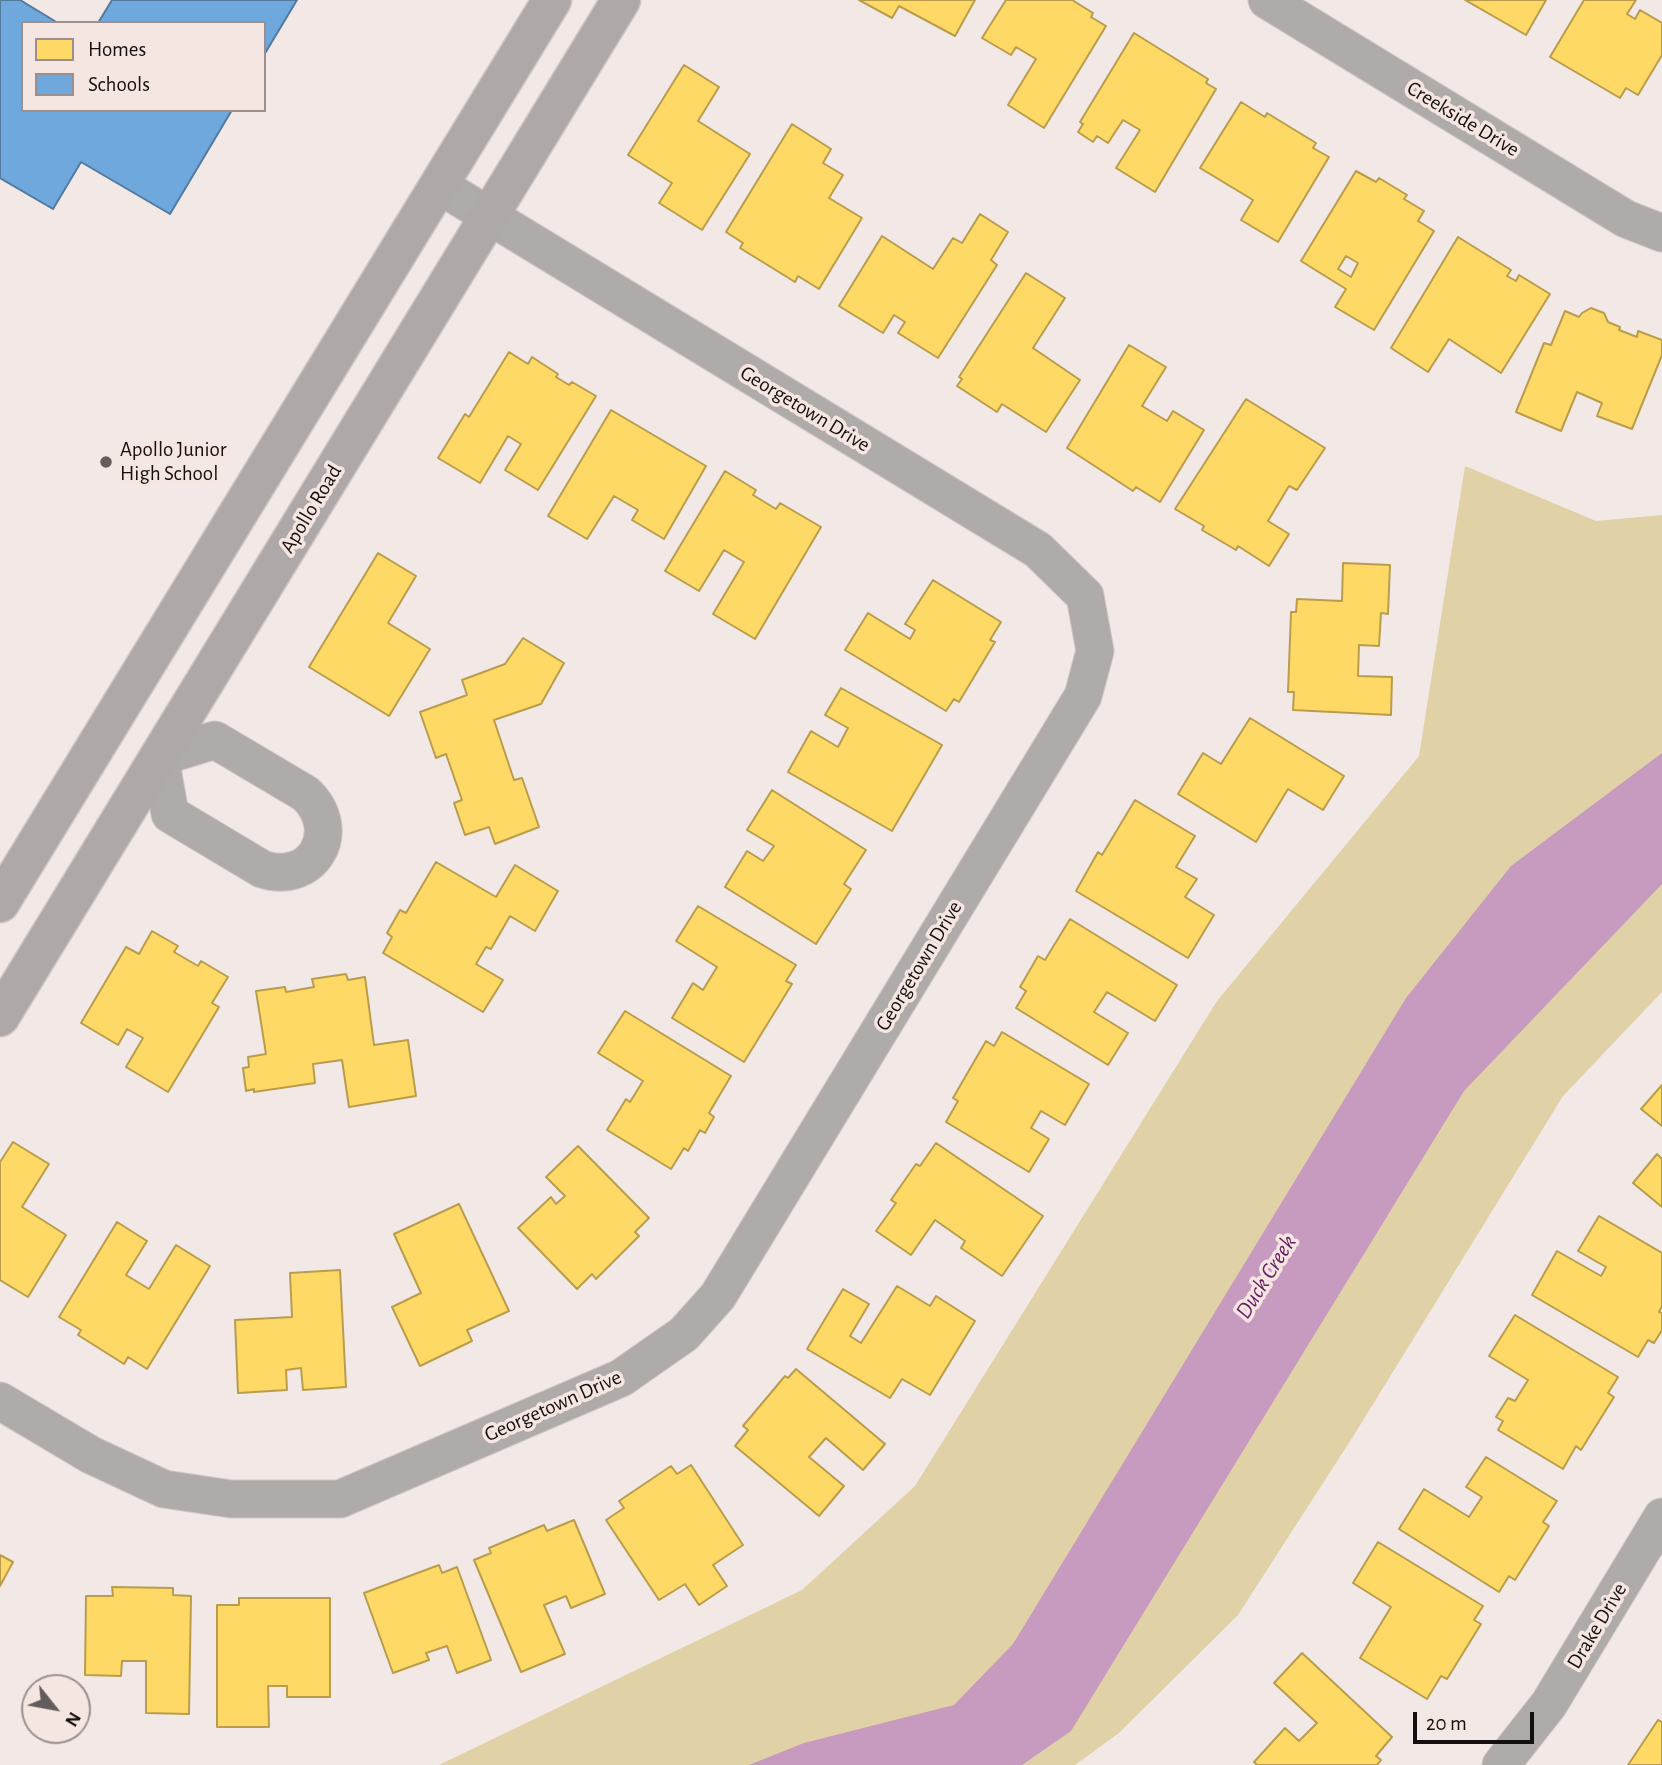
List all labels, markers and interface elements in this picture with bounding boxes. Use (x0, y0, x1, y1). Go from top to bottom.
legend (21, 21, 266, 112)
text: Homes (88, 39, 146, 60)
text: Schools (88, 74, 150, 95)
street label: Creekside Drive (1402, 76, 1524, 162)
street label: Georgetown Drive (735, 360, 875, 458)
place label: Apollo Junior High School (120, 437, 226, 487)
marker: Apollo Junior High School (98, 454, 114, 470)
street label: Apollo Road (275, 460, 347, 558)
street label: Georgetown Drive (870, 896, 968, 1036)
water label: Duck Creek (1230, 1230, 1302, 1324)
street label: Georgetown Drive (481, 1365, 625, 1447)
street label: Drake Drive (1562, 1578, 1632, 1674)
north arrow (21, 1674, 91, 1744)
scale bar (1417, 1698, 1538, 1742)
text: N (61, 1708, 84, 1730)
text: 20 m (1426, 1713, 1467, 1734)

